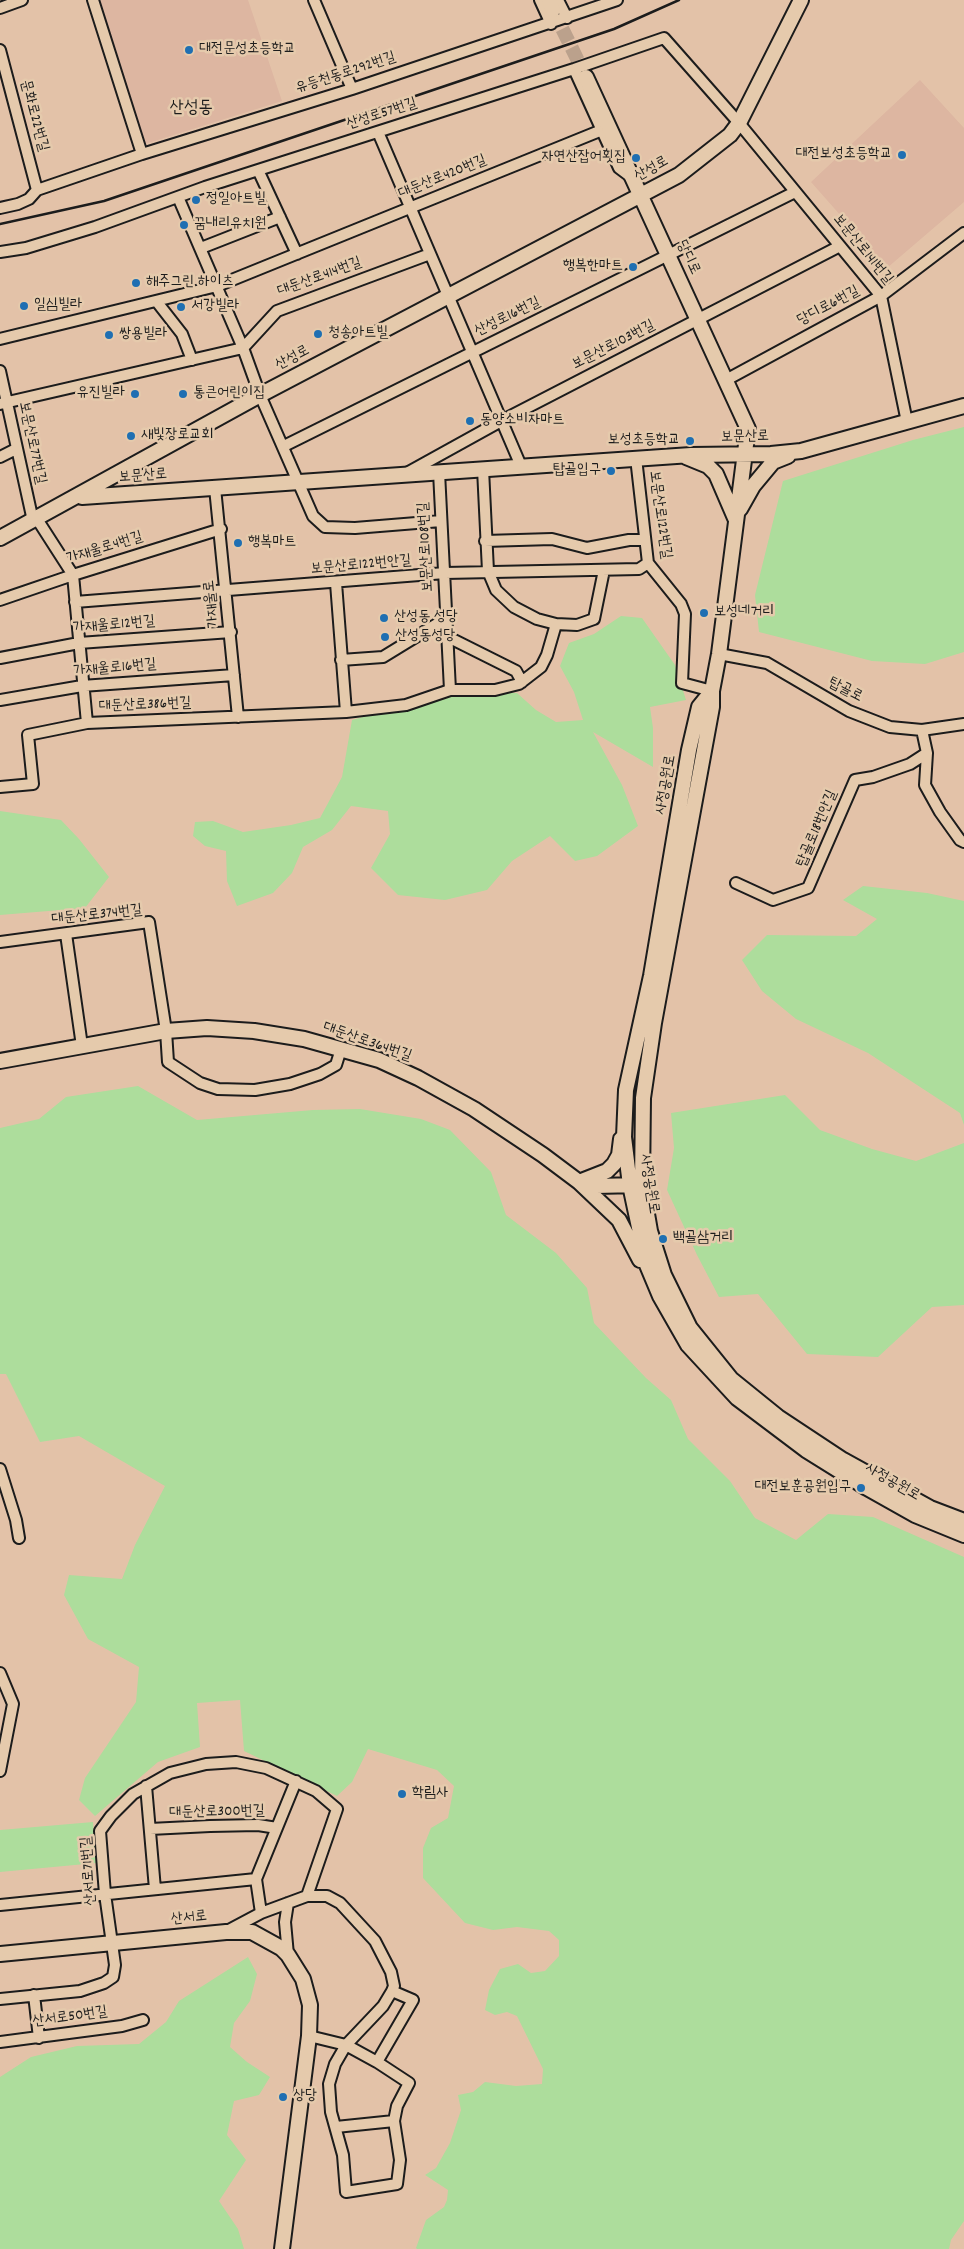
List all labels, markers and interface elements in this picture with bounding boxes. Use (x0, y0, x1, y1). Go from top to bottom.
place label: 대전문성초등학교 (199, 41, 296, 59)
marker: 대전문성초등학교 (183, 44, 195, 56)
street label: 유등천동로292번길 (294, 49, 398, 99)
street label: 문화로22번길 (15, 78, 51, 154)
street label: 산성로57번길 (344, 95, 420, 135)
district label: 산성동 (169, 99, 213, 121)
place label: 대전보성초등학교 (795, 146, 892, 164)
place label: 자연산잡어횟집 (542, 149, 626, 167)
marker: 대전보성초등학교 (896, 149, 908, 161)
street label: 대둔산로420번길 (396, 152, 490, 204)
marker: 자연산잡어횟집 (630, 152, 642, 164)
street label: 산성로 (632, 153, 672, 187)
place label: 정일아트빌 (206, 191, 266, 209)
marker: 정일아트빌 (190, 194, 202, 206)
street label: 보문산로141번길 (828, 211, 896, 289)
place label: 꿈내리유치원 (194, 216, 266, 234)
marker: 꿈내리유치원 (178, 219, 190, 231)
street label: 당디로 (671, 238, 703, 278)
street label: 대둔산로414번길 (276, 254, 364, 302)
place label: 행복한마트 (563, 258, 623, 276)
marker: 행복한마트 (627, 261, 639, 273)
place label: 해주그린 하이츠 (146, 274, 234, 292)
marker: 해주그린 하이츠 (130, 277, 142, 289)
street label: 당디로6번길 (795, 283, 863, 331)
street label: 산성로16번길 (472, 294, 544, 342)
place label: 일심빌라 (34, 297, 82, 315)
place label: 서강빌라 (191, 298, 239, 316)
marker: 일심빌라 (18, 300, 30, 312)
marker: 서강빌라 (175, 301, 187, 313)
street label: 보문산로103번길 (570, 317, 658, 375)
place label: 청송아트빌 (328, 325, 388, 343)
place label: 쌍용빌라 (119, 326, 167, 344)
marker: 청송아트빌 (312, 328, 324, 340)
marker: 쌍용빌라 (103, 329, 115, 341)
street label: 산성로 (273, 343, 313, 375)
place label: 유진빌라 (77, 385, 125, 403)
place label: 통큰어린이집 (193, 385, 265, 403)
marker: 유진빌라 (129, 388, 141, 400)
marker: 통큰어린이집 (177, 388, 189, 400)
street label: 보문산로77번길 (13, 400, 49, 486)
place label: 동양소비자마트 (480, 412, 564, 430)
marker: 동양소비자마트 (464, 415, 476, 427)
place label: 새빛장로교회 (141, 427, 213, 445)
street label: 보문산로 (721, 429, 769, 447)
marker: 새빛장로교회 (125, 430, 137, 442)
place label: 보성초등학교 (608, 432, 680, 450)
marker: 보성초등학교 (684, 435, 696, 447)
place label: 탑골입구 (553, 462, 601, 480)
marker: 탑골입구 (605, 465, 617, 477)
street label: 보문산로 (118, 466, 168, 488)
street label: 보문산로122번길 (644, 470, 674, 560)
street label: 보문산로108번길 (416, 502, 438, 592)
street label: 가재울로4번길 (65, 529, 145, 569)
place label: 행복마트 (248, 534, 296, 552)
marker: 행복마트 (232, 537, 244, 549)
street label: 보문산로122번안길 (310, 553, 412, 579)
street label: 가재울로 (202, 579, 224, 629)
place label: 보성네거리 (714, 604, 774, 622)
marker: 보성네거리 (698, 607, 710, 619)
place label: 산성동 성당 (394, 609, 458, 627)
marker: 산성동 성당 (378, 612, 390, 624)
street label: 가재울로12번길 (72, 613, 156, 639)
place label: 산성동성당 (395, 628, 455, 646)
marker: 산성동성당 (379, 631, 391, 643)
street label: 가재울로16번길 (73, 656, 157, 682)
street label: 탑골로 (825, 675, 865, 707)
street label: 대둔산로386번길 (98, 695, 192, 717)
street label: 사정공원로 (653, 754, 681, 816)
street label: 탑골로18번안길 (794, 788, 842, 870)
street label: 대둔산로374번길 (51, 902, 143, 930)
street label: 대둔산로364번길 (320, 1019, 414, 1067)
street label: 사정공원로 (634, 1153, 662, 1215)
place label: 백골삼거리 (673, 1230, 733, 1248)
marker: 백골삼거리 (657, 1233, 669, 1245)
street label: 사정공원로 (861, 1460, 923, 1506)
place label: 대전보훈공원입구 (754, 1479, 851, 1497)
marker: 대전보훈공원입구 (855, 1482, 867, 1494)
place label: 학림사 (412, 1785, 448, 1803)
marker: 학림사 (396, 1788, 408, 1800)
street label: 대둔산로300번길 (169, 1803, 265, 1823)
street label: 산서로71번길 (79, 1836, 101, 1906)
street label: 산서로 (170, 1908, 208, 1930)
street label: 산서로50번길 (31, 2004, 109, 2032)
place label: 상당 (293, 2088, 317, 2106)
marker: 상당 (277, 2091, 289, 2103)

